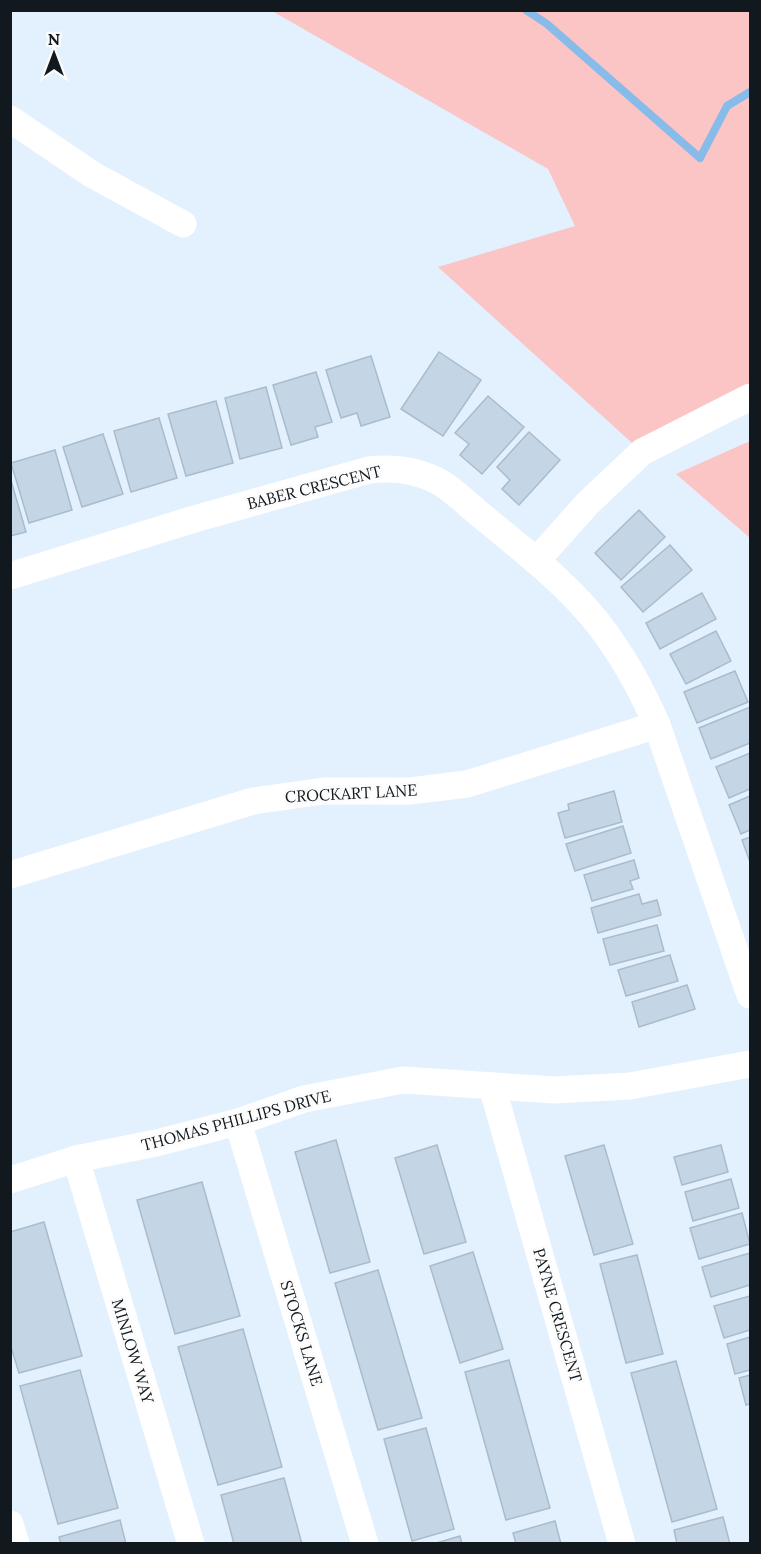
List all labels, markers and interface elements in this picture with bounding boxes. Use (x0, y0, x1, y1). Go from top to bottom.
north arrow (24, 24, 84, 84)
text: N (48, 29, 60, 49)
street label: BABER CRESCENT (245, 461, 383, 513)
street label: CROCKART LANE (284, 780, 418, 806)
street label: THOMAS PHILLIPS DRIVE (139, 1085, 333, 1155)
street label: PAYNE CRESCENT (529, 1245, 587, 1385)
street label: STOCKS LANE (276, 1278, 328, 1388)
street label: MINLOW WAY (108, 1296, 159, 1407)

